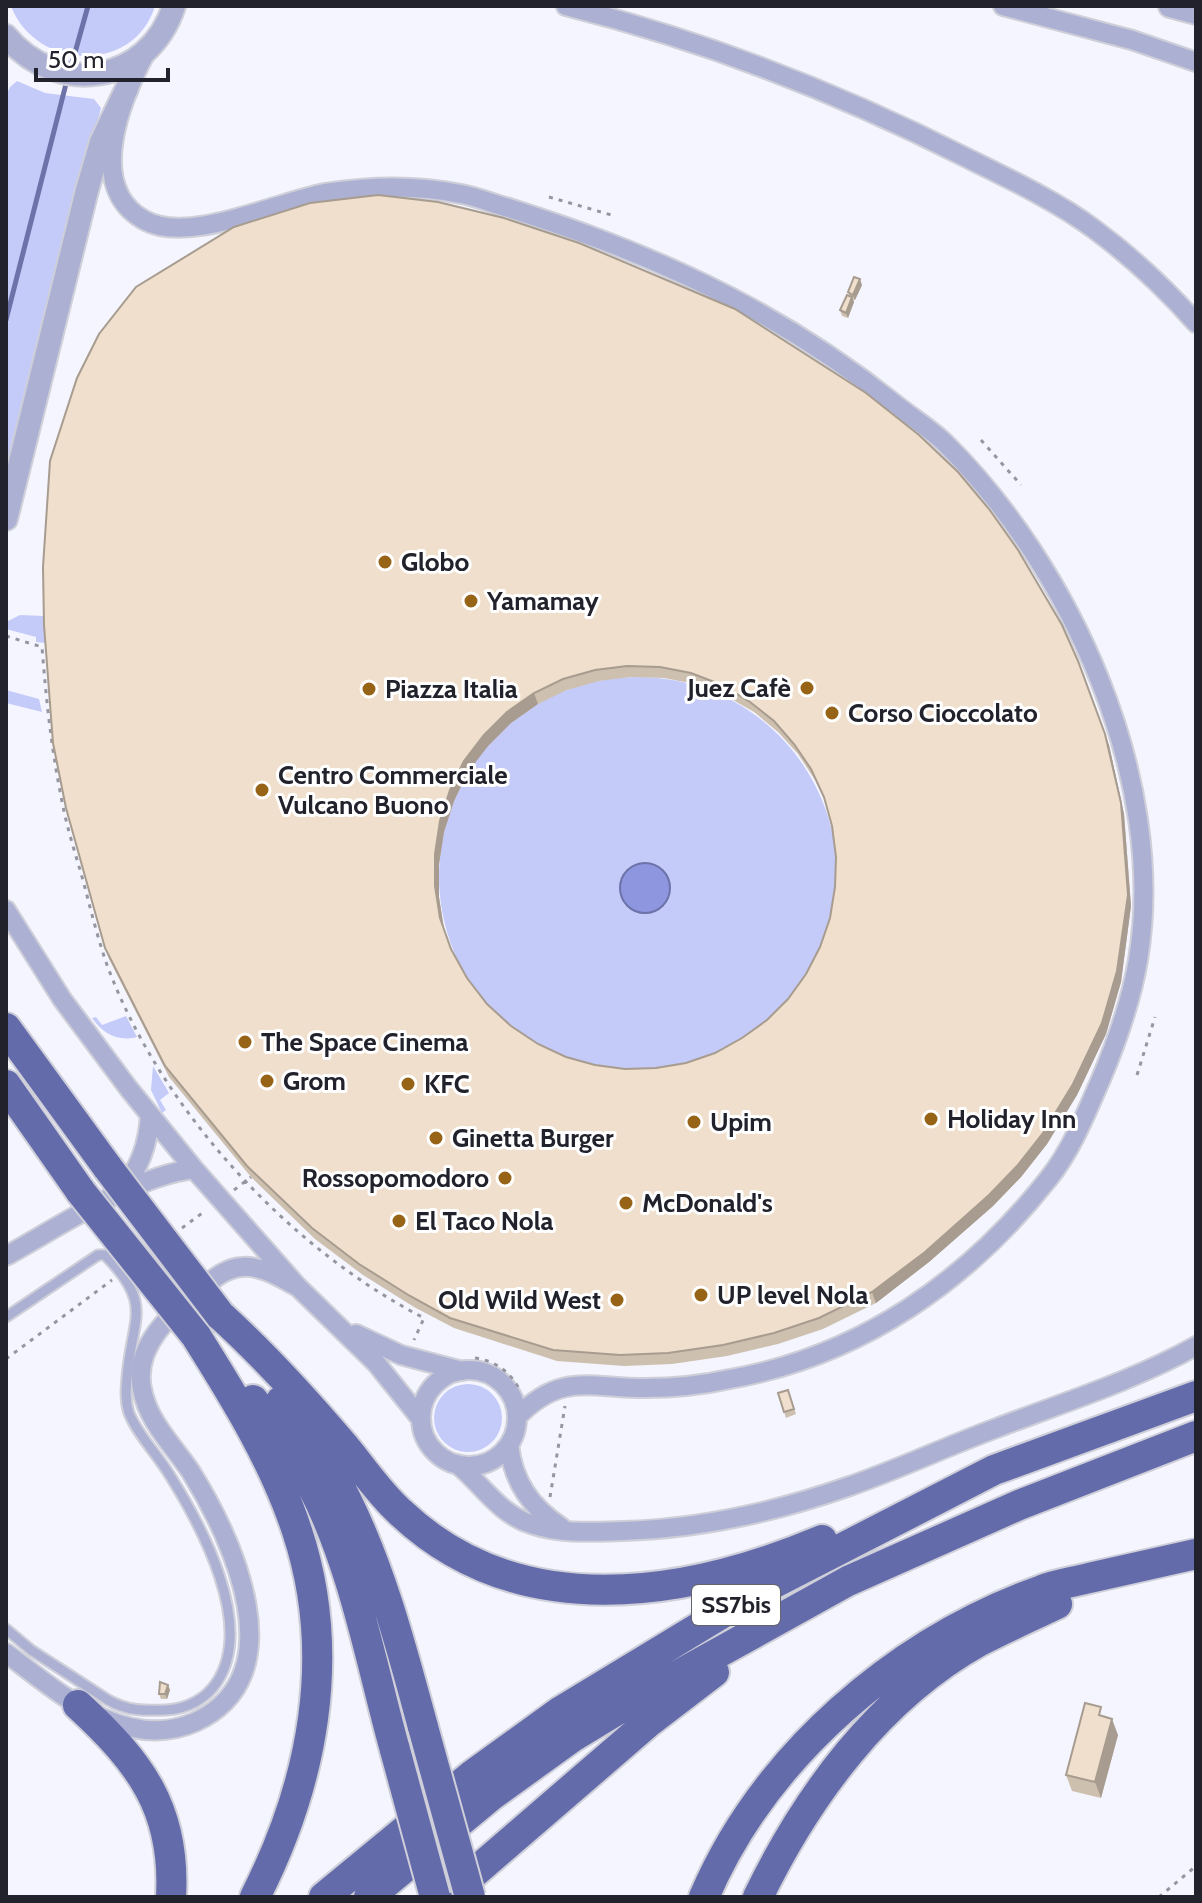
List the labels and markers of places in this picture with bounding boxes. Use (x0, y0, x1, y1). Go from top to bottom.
place label: Globo (401, 546, 469, 578)
marker: Globo (376, 553, 394, 571)
place label: Yamamay (486, 585, 599, 617)
marker: Yamamay (462, 592, 480, 610)
place label: Juez Cafè (686, 672, 791, 704)
place label: Piazza Italia (385, 673, 518, 705)
marker: Juez Cafè (798, 679, 816, 697)
marker: Piazza Italia (360, 680, 378, 698)
place label: Corso Cioccolato (848, 697, 1038, 729)
marker: Corso Cioccolato (823, 704, 841, 722)
place label: Centro Commerciale Vulcano Buono (278, 759, 508, 821)
marker: Centro Commerciale Vulcano Buono (253, 781, 271, 799)
place label: The Space Cinema (261, 1026, 469, 1058)
marker: The Space Cinema (236, 1033, 254, 1051)
place label: Grom (283, 1065, 346, 1097)
place label: KFC (424, 1068, 470, 1100)
marker: Grom (258, 1072, 276, 1090)
marker: KFC (399, 1075, 417, 1093)
place label: Holiday Inn (947, 1103, 1076, 1135)
place label: Upim (710, 1106, 772, 1138)
marker: Holiday Inn (922, 1110, 940, 1128)
marker: Upim (685, 1113, 703, 1131)
place label: Ginetta Burger (452, 1122, 614, 1154)
marker: Ginetta Burger (427, 1129, 445, 1147)
place label: Rossopomodoro (302, 1162, 489, 1194)
marker: Rossopomodoro (496, 1169, 514, 1187)
place label: McDonald's (642, 1187, 773, 1219)
marker: McDonald's (617, 1194, 635, 1212)
place label: El Taco Nola (415, 1205, 554, 1237)
marker: El Taco Nola (390, 1212, 408, 1230)
place label: UP level Nola (717, 1279, 868, 1311)
place label: Old Wild West (438, 1284, 601, 1316)
marker: UP level Nola (692, 1286, 710, 1304)
marker: Old Wild West (608, 1291, 626, 1309)

